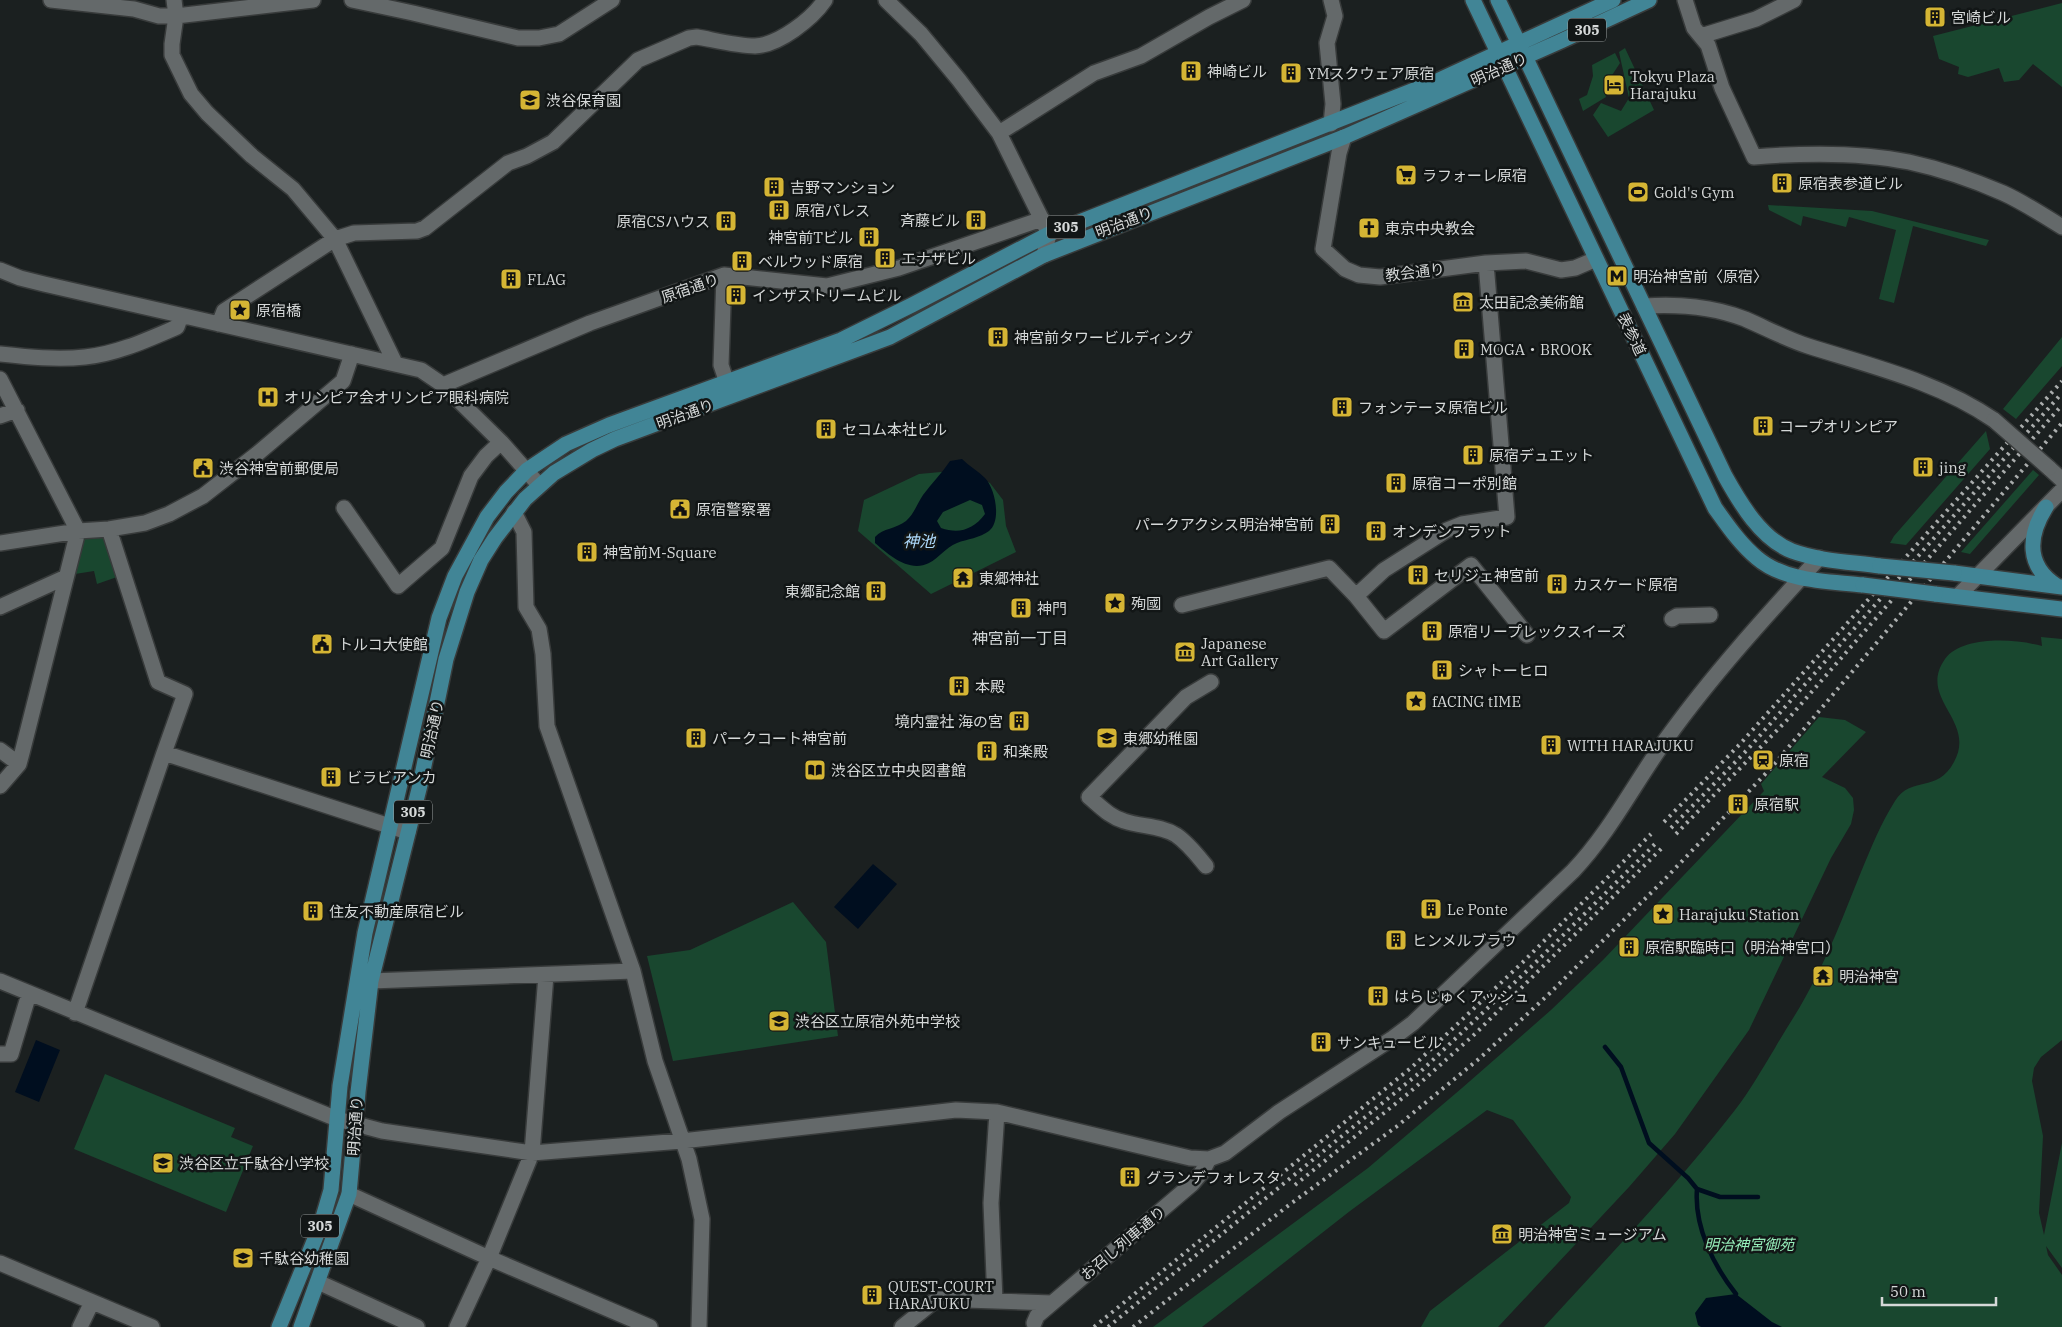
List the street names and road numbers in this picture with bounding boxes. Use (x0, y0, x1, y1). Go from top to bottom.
road number: 305 (1568, 18, 1606, 42)
street label: 明治通り (1468, 48, 1530, 90)
street label: 明治通り (1093, 202, 1155, 242)
road number: 305 (1047, 216, 1085, 238)
street label: 教会通り (1384, 259, 1446, 285)
street label: 原宿通り (659, 269, 721, 307)
street label: 表参道 (1614, 310, 1650, 358)
street label: 明治通り (654, 395, 716, 433)
street label: 明治通り (416, 698, 448, 760)
road number: 305 (394, 800, 432, 824)
street label: 明治通り (343, 1095, 367, 1157)
street label: お召し列車通り (1077, 1202, 1169, 1284)
road number: 305 (301, 1214, 339, 1238)

